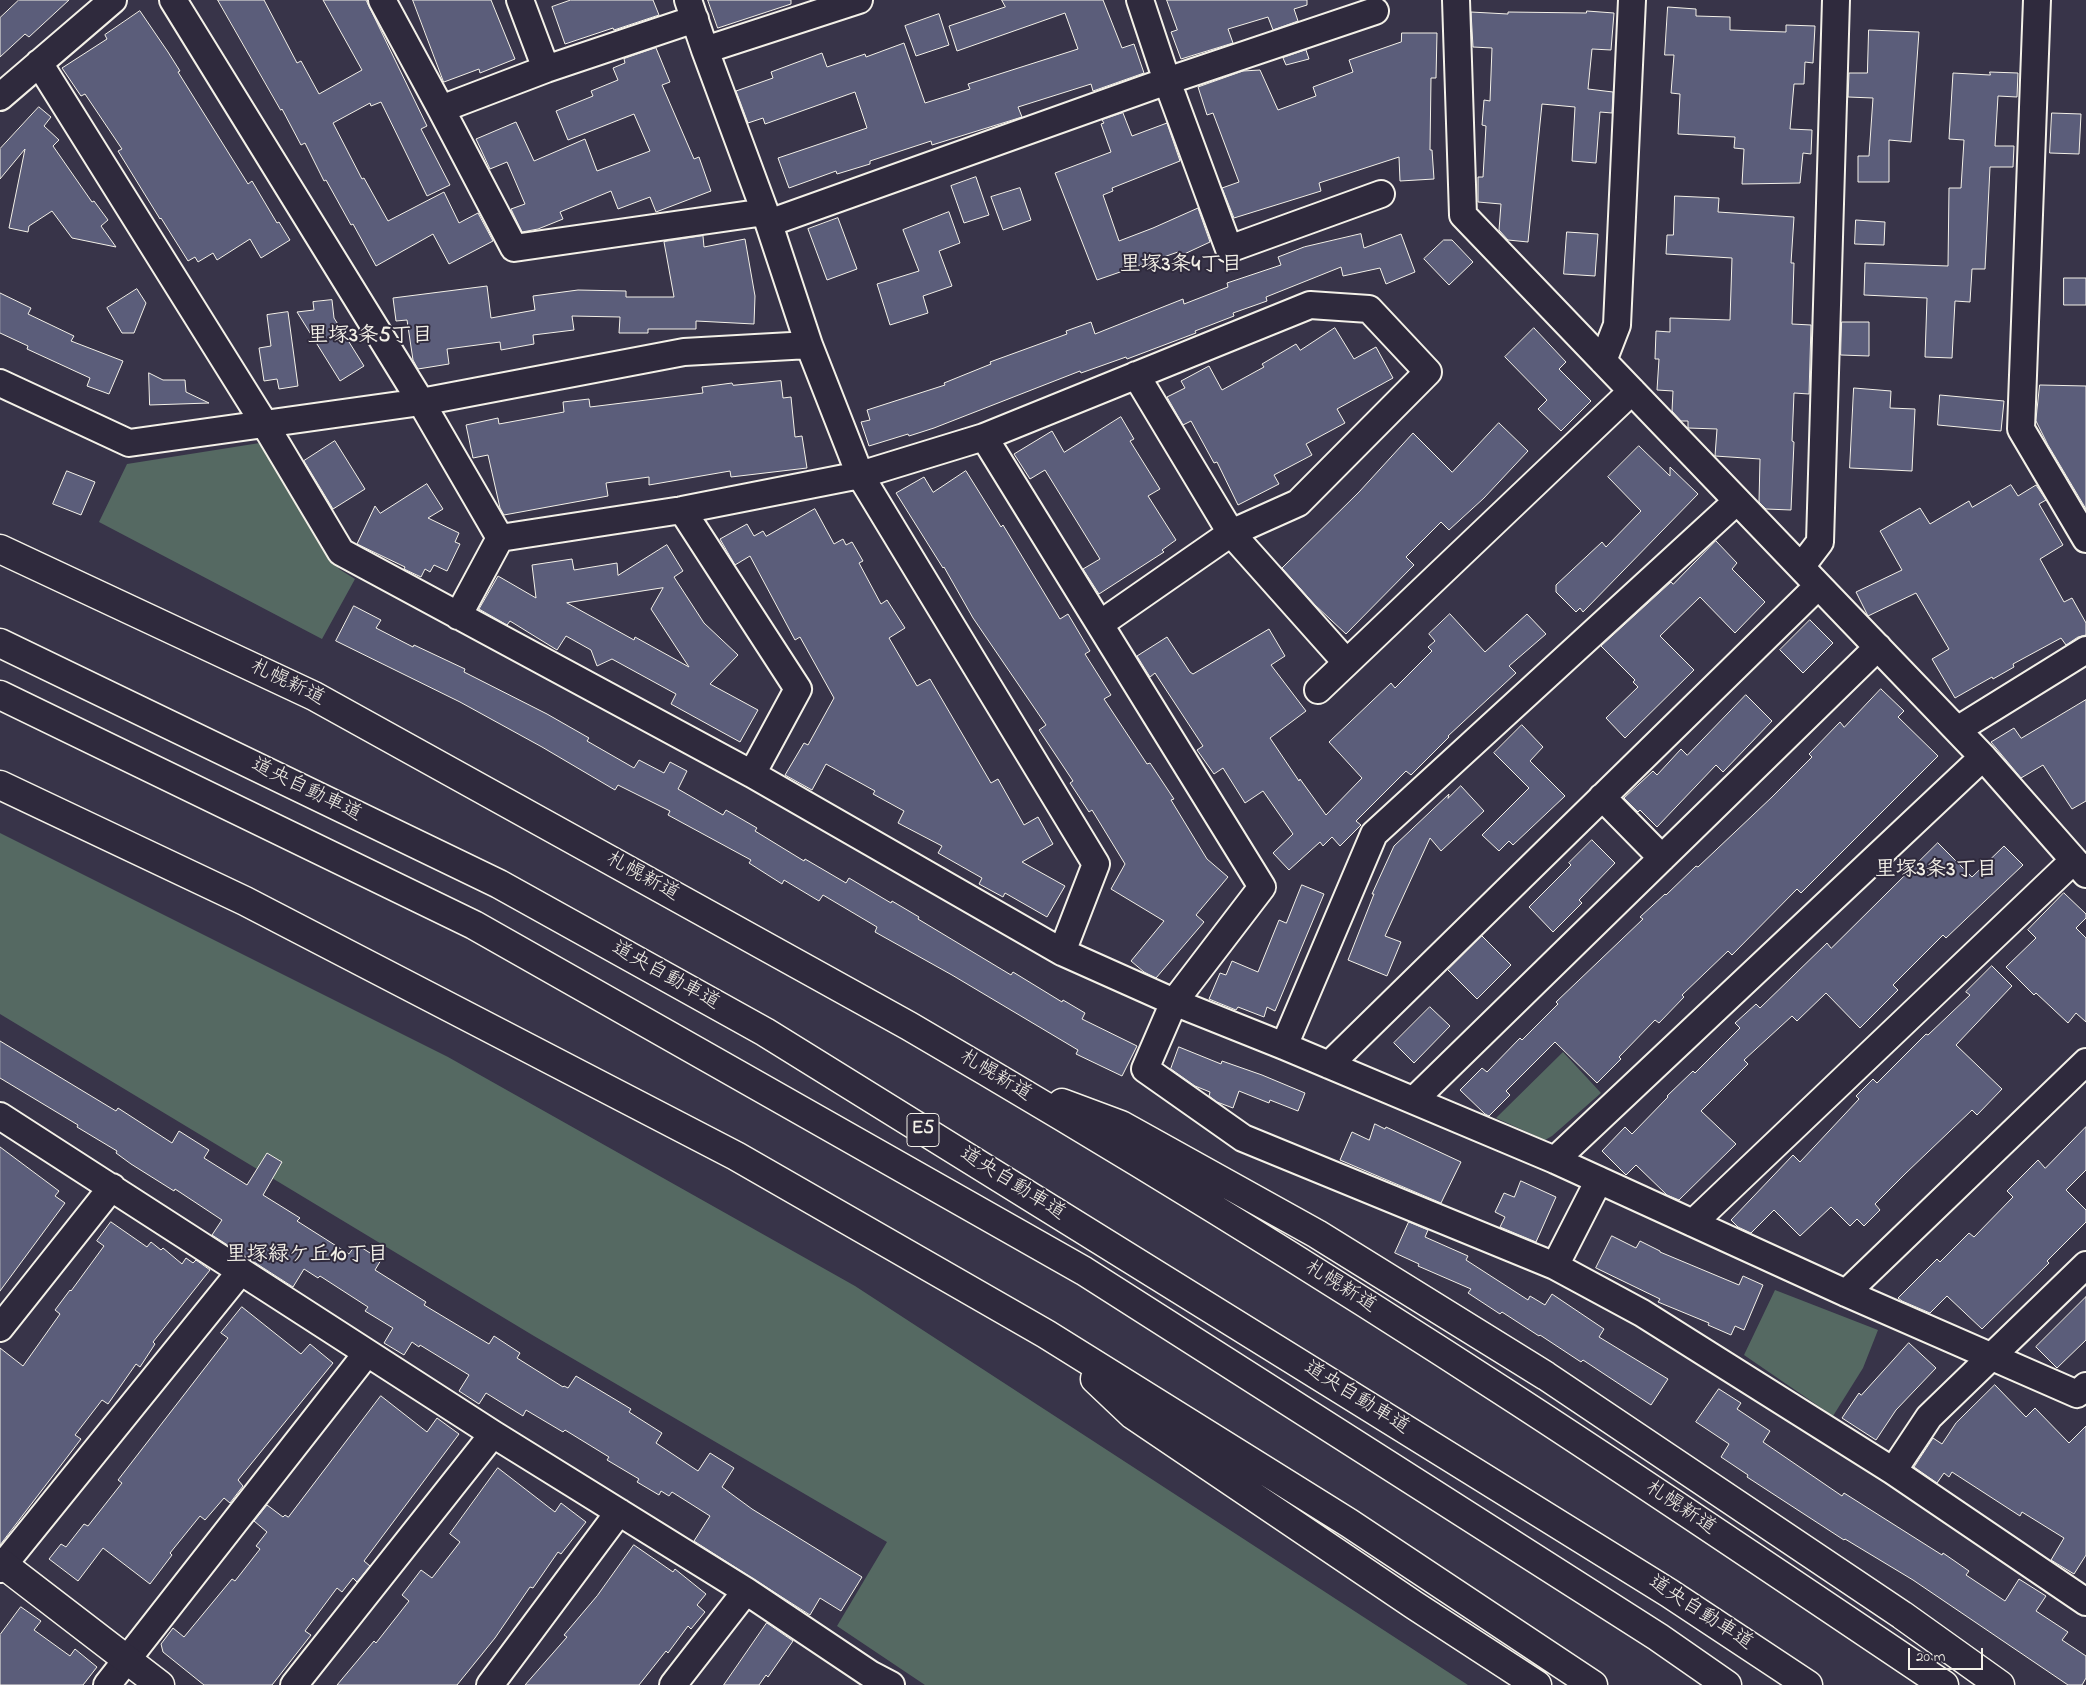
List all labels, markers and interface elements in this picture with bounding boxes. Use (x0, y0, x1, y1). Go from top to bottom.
district label: 里塚3条4丁目 (1120, 254, 1242, 280)
district label: 里塚3条5丁目 (307, 325, 433, 351)
street label: 札幌新道 (246, 656, 328, 712)
street label: 道央自動車道 (247, 754, 365, 828)
street label: 札幌新道 (601, 848, 683, 908)
district label: 里塚3条3丁目 (1875, 859, 1997, 885)
street label: 道央自動車道 (607, 937, 723, 1017)
street label: 札幌新道 (955, 1046, 1035, 1108)
road number: E5 (907, 1114, 939, 1146)
street label: 道央自動車道 (955, 1143, 1069, 1227)
district label: 里塚緑ケ丘10丁目 (226, 1244, 388, 1270)
street label: 札幌新道 (1300, 1257, 1380, 1319)
street label: 道央自動車道 (1299, 1357, 1413, 1441)
street label: 札幌新道 (1640, 1477, 1720, 1541)
street label: 道央自動車道 (1643, 1571, 1757, 1657)
scale bar (1911, 1638, 1986, 1670)
text: 20 m (1916, 1646, 1945, 1668)

